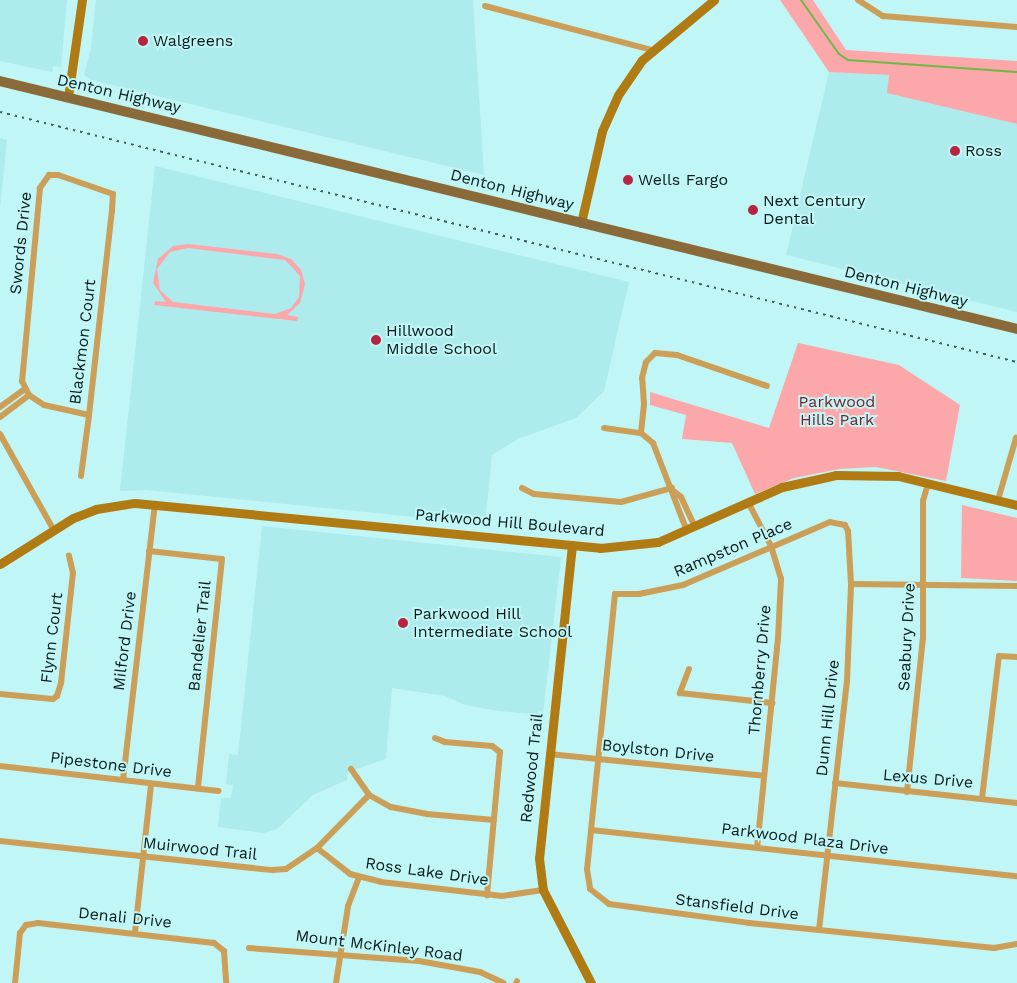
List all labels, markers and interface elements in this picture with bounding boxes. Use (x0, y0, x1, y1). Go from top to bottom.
place label: Walgreens (153, 31, 233, 51)
marker: Walgreens (137, 35, 149, 47)
street label: Denton Highway (55, 70, 183, 118)
place label: Ross (965, 141, 1002, 161)
marker: Ross (949, 145, 961, 157)
street label: Denton Highway (448, 165, 576, 215)
place label: Wells Fargo (638, 170, 728, 190)
marker: Wells Fargo (622, 174, 634, 186)
street label: Swords Drive (6, 191, 36, 295)
place label: Next Century Dental (763, 191, 866, 229)
marker: Next Century Dental (747, 204, 759, 216)
street label: Denton Highway (842, 262, 970, 312)
street label: Blackmon Court (66, 278, 100, 406)
place label: Hillwood Middle School (386, 321, 497, 359)
marker: Hillwood Middle School (370, 334, 382, 346)
park label: Parkwood Hills Park (799, 392, 875, 430)
street label: Parkwood Hill Boulevard (414, 505, 606, 541)
street label: Rampston Place (671, 514, 795, 582)
street label: Bandelier Trail (185, 579, 215, 693)
street label: Seabury Drive (895, 582, 919, 692)
street label: Milford Drive (109, 590, 141, 692)
street label: Flynn Court (37, 592, 67, 684)
place label: Parkwood Hill Intermediate School (413, 604, 572, 642)
street label: Thornberry Drive (745, 604, 775, 736)
marker: Parkwood Hill Intermediate School (397, 617, 409, 629)
street label: Dunn Hill Drive (812, 658, 844, 778)
street label: Redwood Trail (517, 712, 547, 824)
street label: Boylston Drive (601, 736, 715, 766)
street label: Pipestone Drive (49, 748, 173, 782)
street label: Lexus Drive (882, 765, 974, 793)
street label: Parkwood Plaza Drive (720, 819, 890, 859)
street label: Muirwood Trail (142, 833, 258, 865)
street label: Ross Lake Drive (364, 854, 490, 890)
street label: Stansfield Drive (674, 890, 800, 924)
street label: Denali Drive (77, 904, 173, 932)
street label: Mount McKinley Road (294, 926, 464, 966)

